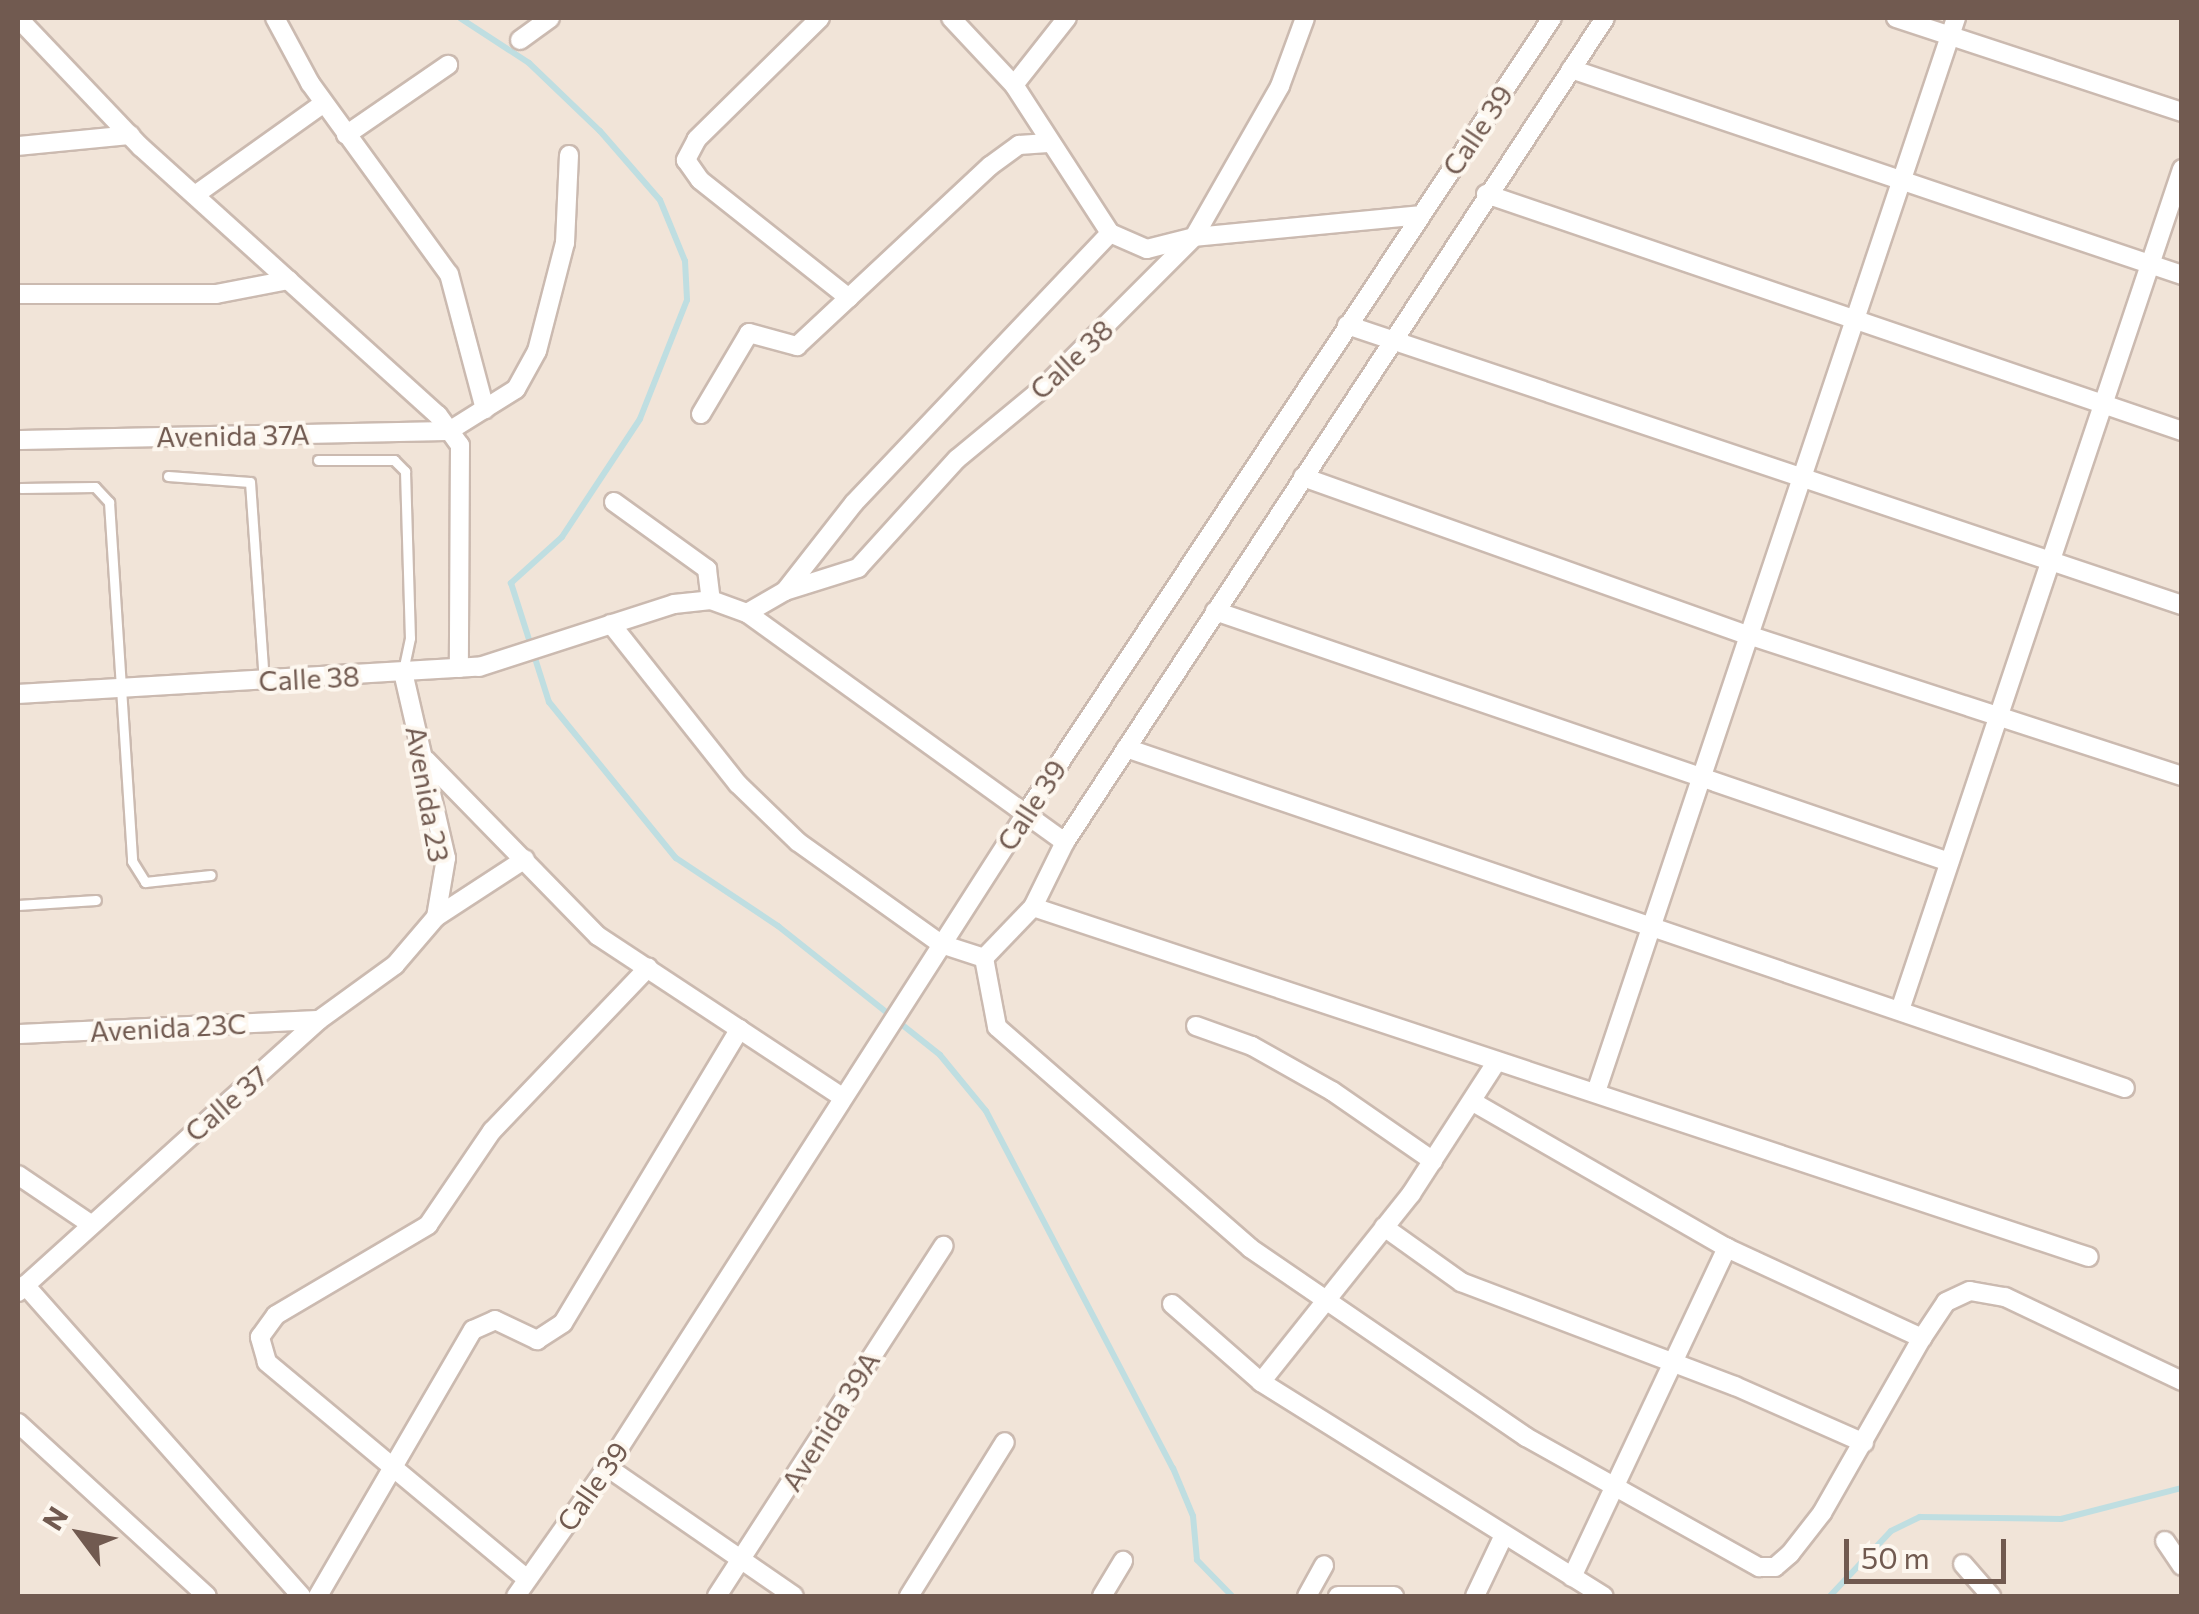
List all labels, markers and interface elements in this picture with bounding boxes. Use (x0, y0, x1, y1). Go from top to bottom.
street label: Calle 39 (1435, 79, 1519, 181)
street label: Calle 38 (1023, 312, 1119, 406)
street label: Avenida 37A (156, 417, 310, 453)
street label: Calle 38 (258, 659, 360, 697)
street label: Avenida 23 (399, 723, 457, 865)
street label: Calle 39 (989, 753, 1073, 857)
street label: Avenida 23C (89, 1006, 247, 1048)
street label: Calle 37 (178, 1058, 274, 1148)
street label: Avenida 39A (774, 1345, 886, 1497)
street label: Calle 39 (549, 1435, 635, 1537)
north arrow (30, 1484, 130, 1584)
text: N (35, 1500, 75, 1536)
scale bar (1849, 1519, 2012, 1581)
text: 50 m (1861, 1538, 1930, 1575)

